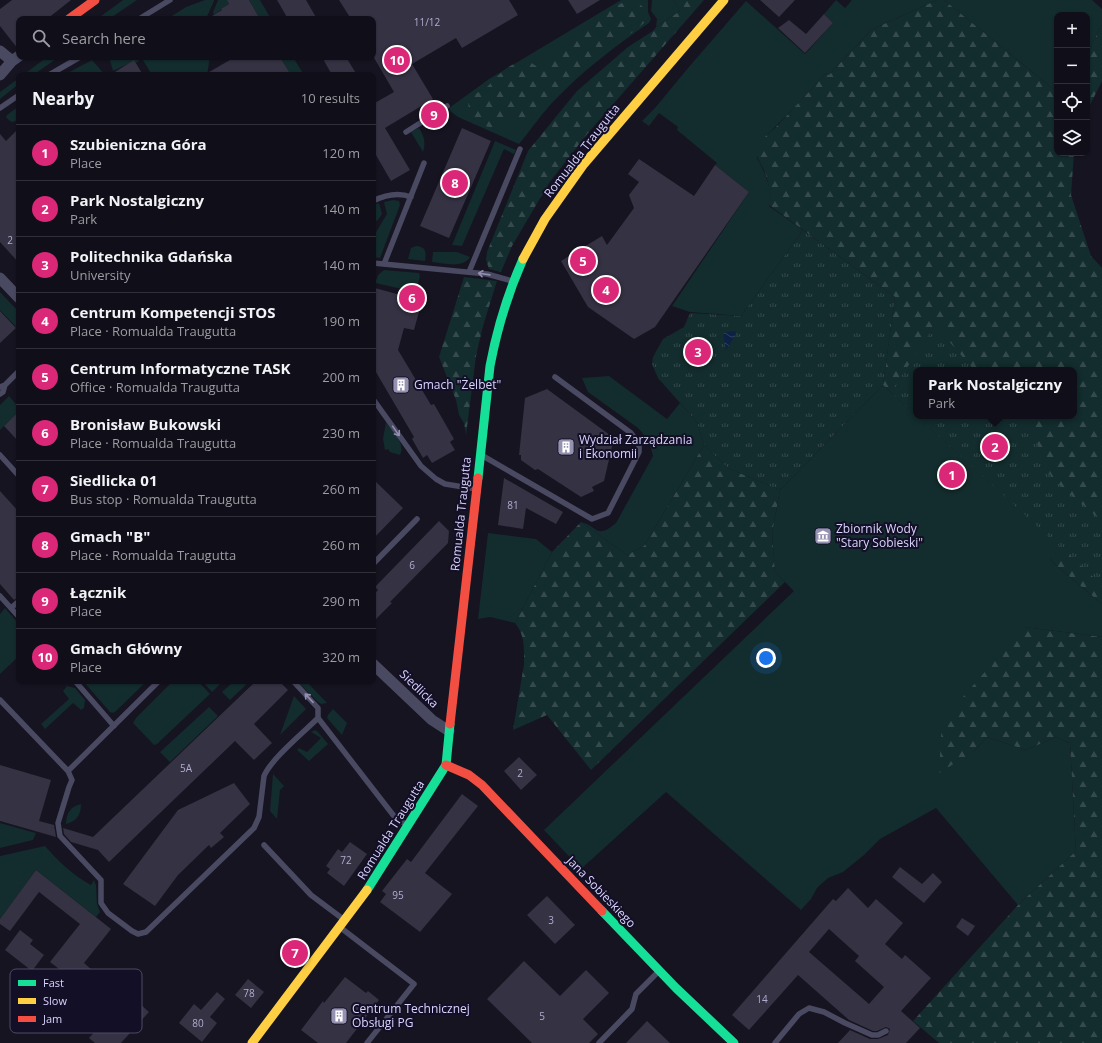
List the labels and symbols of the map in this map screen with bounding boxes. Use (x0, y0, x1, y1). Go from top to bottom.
house number: 11/12 (414, 15, 441, 29)
pin: 10 (384, 45, 410, 75)
pin: 9 (421, 100, 447, 130)
street label: Romualda Traugutta (540, 100, 624, 201)
pin: 8 (442, 168, 468, 198)
house number: 2 (7, 233, 13, 247)
pin: 5 (570, 246, 596, 276)
one-way arrow (478, 270, 491, 278)
pin: 4 (593, 275, 619, 305)
pin: 6 (399, 283, 425, 313)
pin: 3 (685, 337, 711, 367)
building icon: Gmach "Żelbet" (391, 375, 411, 395)
place label: Gmach "Żelbet" (414, 376, 501, 393)
one-way arrow (392, 425, 400, 436)
place label: Wydział Zarządzania i Ekonomii (579, 431, 692, 462)
pin: 2 (982, 432, 1008, 462)
building icon: Wydział Zarządzania i Ekonomii (556, 437, 576, 457)
street label: Romualda Traugutta (446, 456, 475, 572)
pin: 1 (939, 460, 965, 490)
house number: 81 (507, 498, 519, 512)
place label: Zbiornik Wody "Stary Sobieski" (836, 520, 923, 551)
museum icon: Zbiornik Wody "Stary Sobieski" (813, 526, 833, 546)
house number: 6 (409, 558, 415, 572)
your location (756, 648, 776, 668)
street label: Siedlicka (396, 666, 443, 712)
one-way arrow (304, 693, 313, 703)
house number: 5A (180, 761, 193, 775)
house number: 2 (517, 766, 523, 780)
street label: Romualda Traugutta (353, 777, 428, 883)
street label: Jana Sobieskiego (562, 851, 640, 931)
house number: 72 (340, 853, 352, 867)
house number: 95 (392, 888, 404, 902)
house number: 3 (548, 913, 554, 927)
pin: 7 (282, 938, 308, 968)
legend (10, 969, 142, 1033)
text: Fast (43, 975, 64, 990)
house number: 78 (243, 986, 255, 1000)
house number: 14 (756, 992, 768, 1006)
text: Slow (43, 993, 67, 1008)
place label: Centrum Technicznej Obsługi PG (352, 1000, 470, 1031)
building icon: Centrum Technicznej Obsługi PG (329, 1006, 349, 1026)
house number: 5 (539, 1009, 545, 1023)
text: Jam (42, 1011, 62, 1026)
house number: 80 (192, 1016, 204, 1030)

